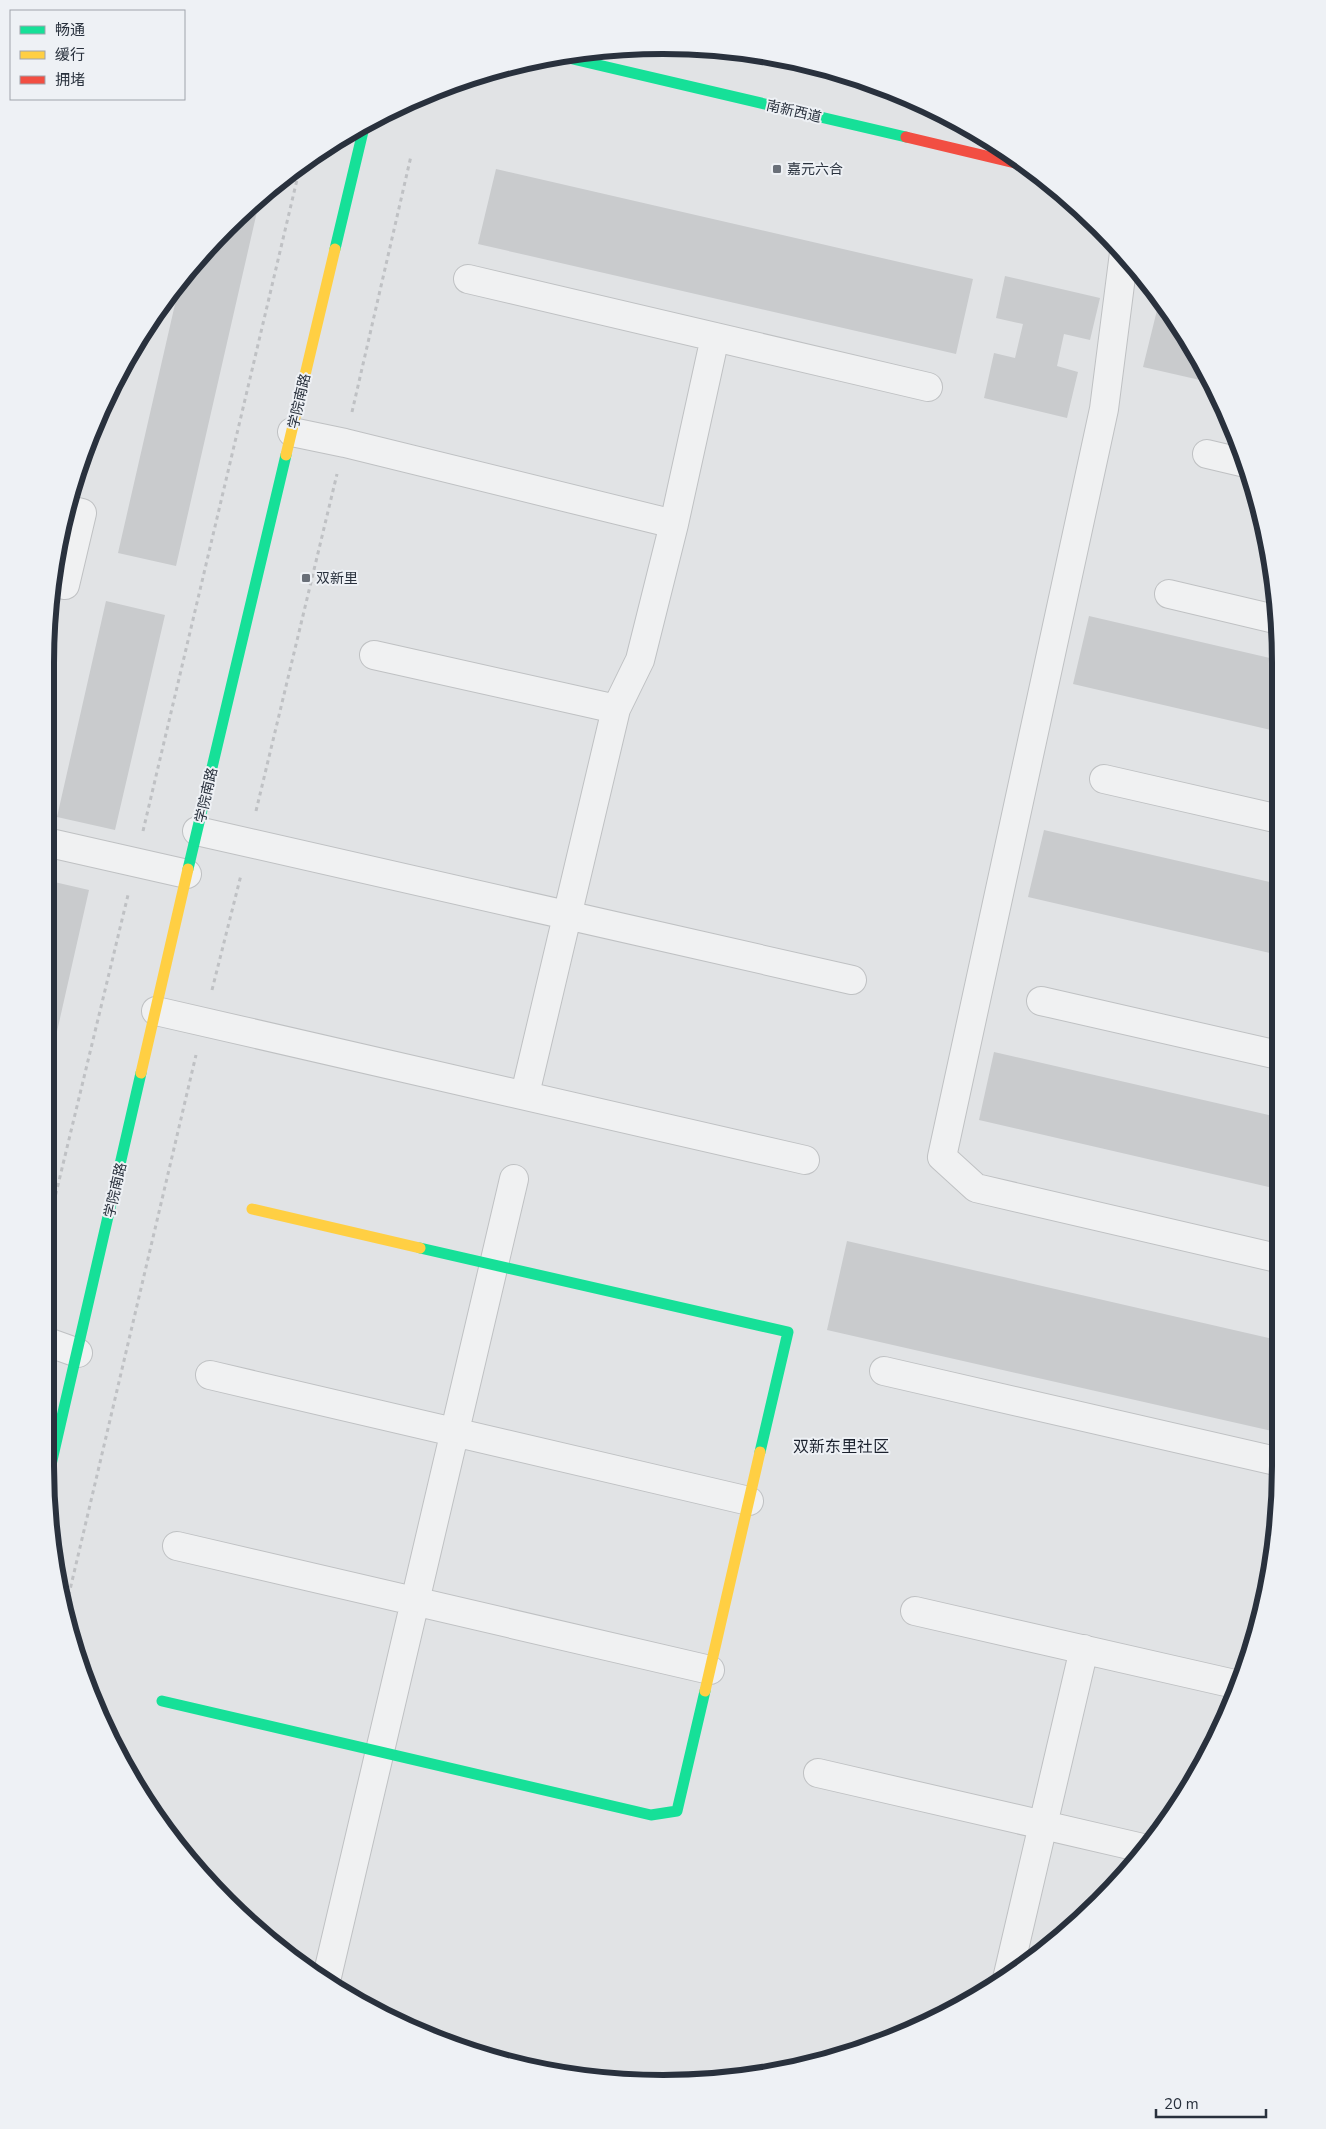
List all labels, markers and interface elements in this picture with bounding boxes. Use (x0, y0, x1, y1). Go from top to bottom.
legend (10, 10, 185, 100)
text: 畅通 (55, 20, 85, 40)
text: 缓行 (55, 45, 85, 65)
text: 拥堵 (55, 70, 85, 90)
street label: 南新西道 (764, 96, 823, 127)
place label: 嘉元六合 (787, 160, 843, 179)
marker: 嘉元六合 (771, 163, 783, 175)
street label: 学院南路 (284, 372, 315, 431)
place label: 双新里 (316, 569, 358, 588)
marker: 双新里 (300, 572, 312, 584)
street label: 学院南路 (191, 766, 222, 825)
street label: 学院南路 (100, 1161, 131, 1220)
district label: 双新东里社区 (793, 1436, 889, 1458)
scale bar (1156, 2086, 1266, 2118)
text: 20 m (1164, 2094, 1199, 2114)

